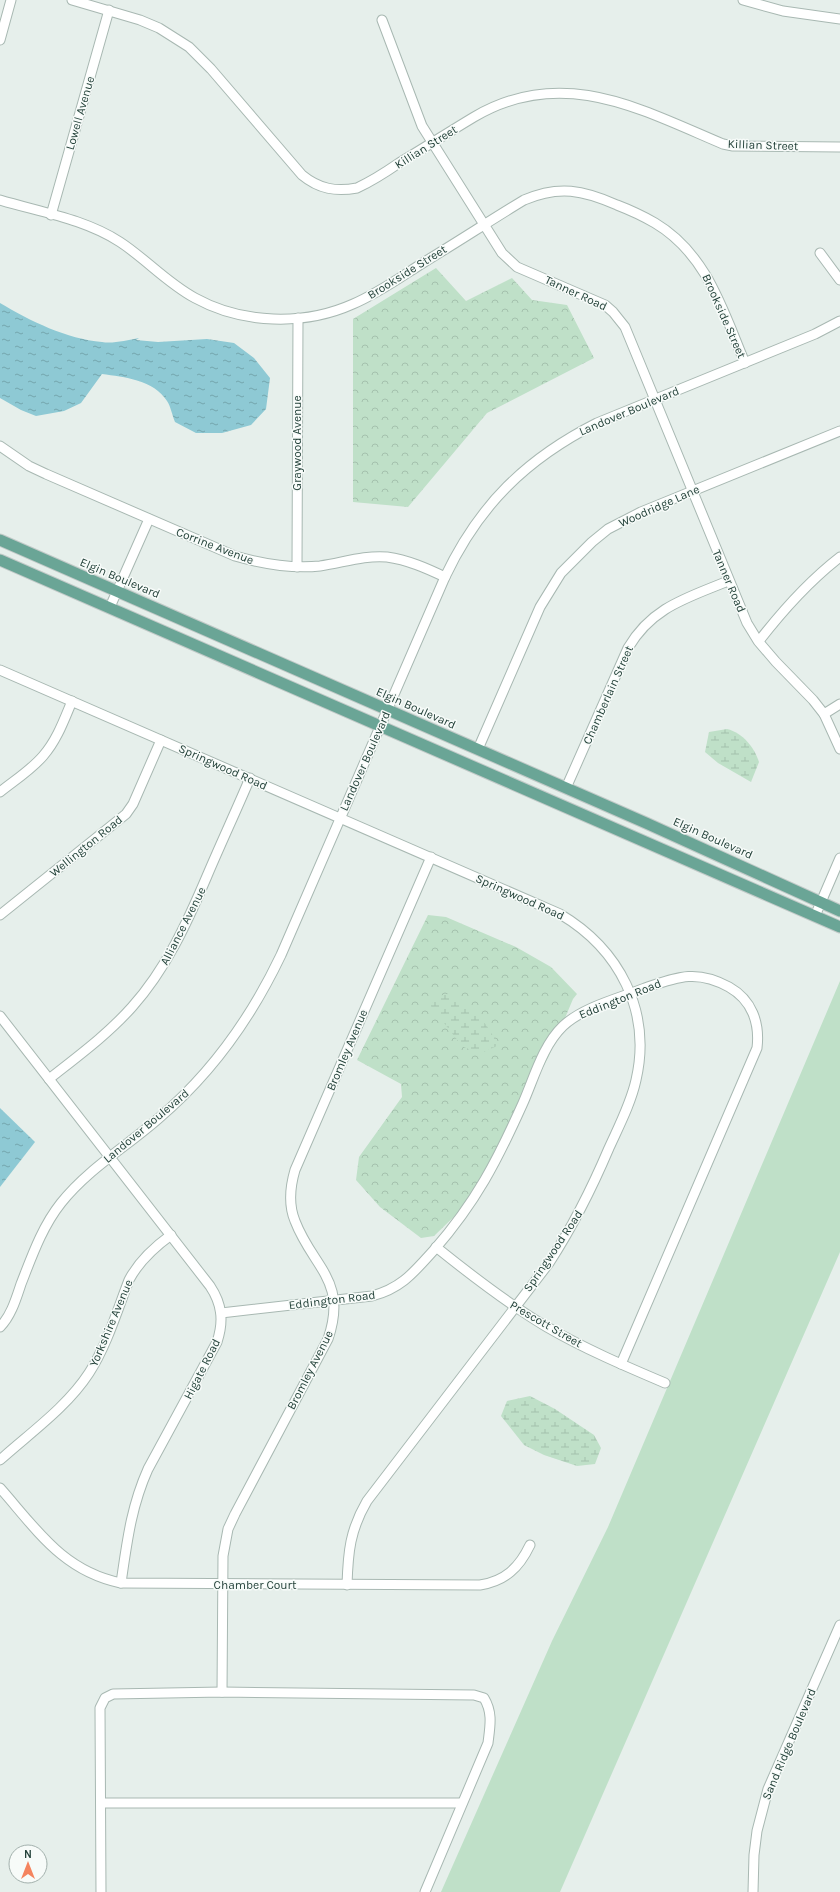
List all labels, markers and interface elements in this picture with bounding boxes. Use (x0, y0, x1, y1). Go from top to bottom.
street label: Lowell Avenue (63, 74, 97, 152)
street label: Killian Street (392, 122, 460, 172)
street label: Killian Street (727, 137, 799, 153)
street label: Brookside Street (365, 242, 450, 302)
street label: Tanner Road (543, 272, 609, 314)
street label: Brookside Street (699, 272, 749, 361)
street label: Landover Boulevard (577, 384, 681, 438)
street label: Graywood Avenue (290, 395, 304, 491)
street label: Woodridge Lane (616, 482, 702, 530)
street label: Corrine Avenue (174, 525, 256, 567)
street label: Tanner Road (709, 547, 749, 615)
street label: Elgin Boulevard (78, 555, 162, 601)
street label: Chamberlain Street (580, 643, 636, 747)
street label: Elgin Boulevard (374, 684, 458, 732)
street label: Landover Boulevard (337, 709, 393, 813)
street label: Springwood Road (176, 741, 270, 793)
street label: Wellington Road (47, 812, 125, 880)
street label: Elgin Boulevard (671, 814, 755, 862)
street label: Springwood Road (473, 871, 567, 923)
street label: Alliance Avenue (157, 885, 209, 967)
street label: Eddington Road (577, 976, 663, 1022)
street label: Bromley Avenue (324, 1007, 370, 1093)
street label: Landover Boulevard (100, 1086, 192, 1166)
street label: Springwood Road (520, 1207, 586, 1295)
street label: Yorkshire Avenue (86, 1277, 136, 1369)
street label: Eddington Road (288, 1288, 376, 1312)
street label: Prescott Street (507, 1298, 585, 1351)
street label: Bromley Avenue (284, 1328, 336, 1412)
street label: Higate Road (181, 1336, 223, 1402)
street label: Chamber Court (214, 1578, 297, 1592)
street label: Sand Ridge Boulevard (759, 1686, 819, 1802)
north arrow (8, 1844, 48, 1884)
text: N (24, 1848, 32, 1861)

